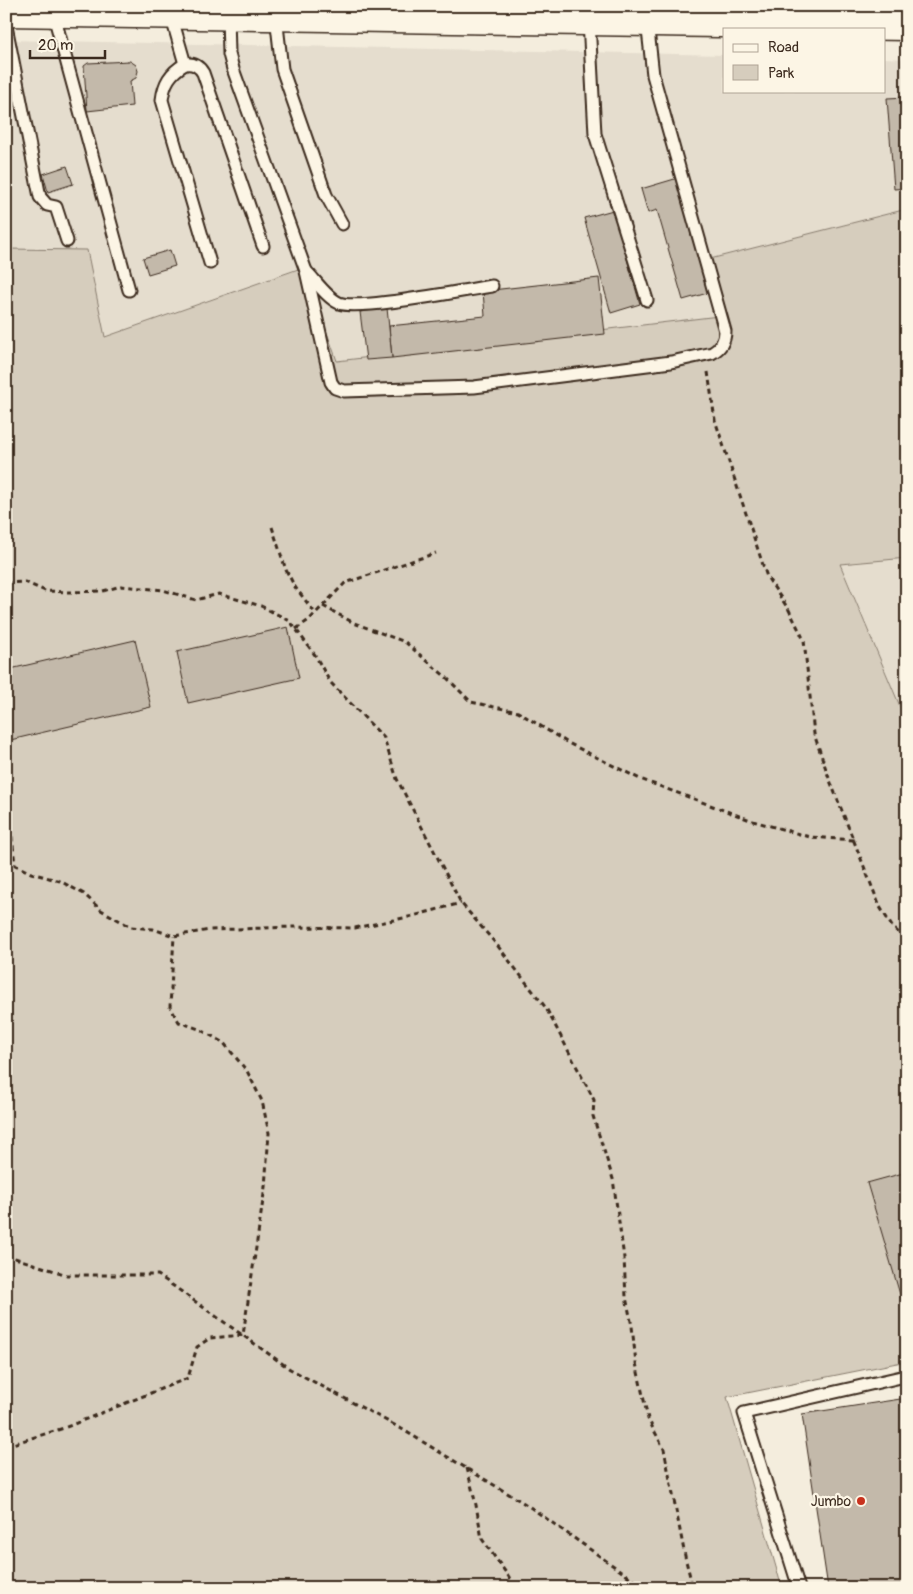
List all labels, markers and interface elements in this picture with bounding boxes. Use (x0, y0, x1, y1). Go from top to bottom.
scale bar (30, 28, 105, 60)
legend (723, 28, 886, 92)
text: 20 m (38, 36, 73, 55)
text: Road (768, 38, 799, 57)
text: Park (768, 64, 795, 83)
place label: Jumbo (811, 1493, 851, 1510)
marker: Jumbo (855, 1495, 867, 1507)

